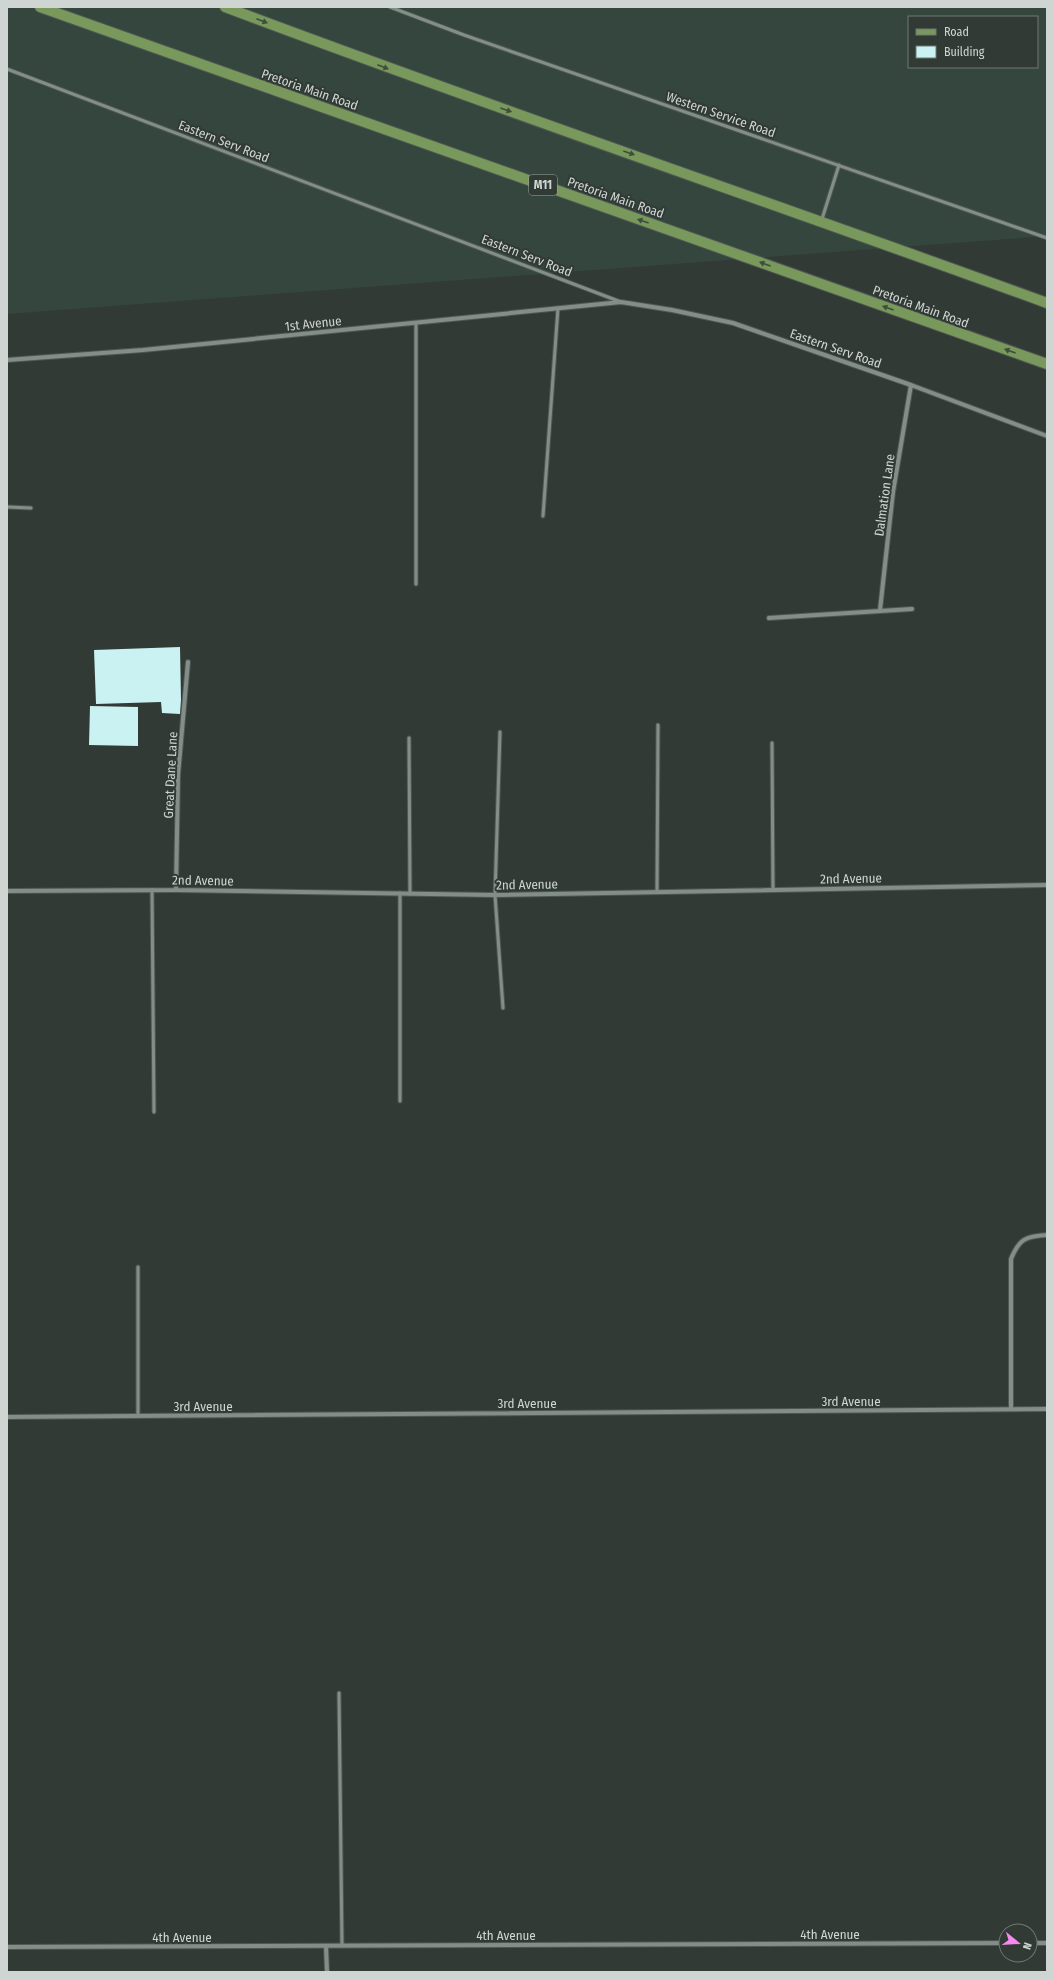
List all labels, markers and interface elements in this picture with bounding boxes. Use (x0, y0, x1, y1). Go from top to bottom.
legend (908, 16, 1038, 68)
one-way arrow (256, 18, 268, 24)
text: Road (944, 25, 969, 39)
text: Building (944, 45, 985, 59)
one-way arrow (378, 64, 390, 70)
street label: Pretoria Main Road (260, 66, 360, 113)
street label: Western Service Road (664, 89, 778, 140)
one-way arrow (500, 108, 512, 114)
street label: Eastern Serv Road (176, 117, 271, 166)
one-way arrow (623, 151, 635, 157)
street label: Pretoria Main Road (566, 174, 666, 221)
road number: M11 (529, 175, 557, 195)
one-way arrow (636, 217, 648, 223)
street label: Eastern Serv Road (479, 231, 574, 280)
one-way arrow (759, 261, 771, 267)
street label: Pretoria Main Road (871, 282, 971, 331)
one-way arrow (881, 304, 893, 310)
street label: 1st Avenue (284, 313, 342, 334)
street label: Eastern Serv Road (788, 326, 884, 371)
one-way arrow (1004, 348, 1016, 354)
street label: Dalmation Lane (871, 453, 898, 537)
street label: Great Dane Lane (161, 731, 180, 819)
street label: 2nd Avenue (820, 870, 882, 887)
street label: 2nd Avenue (172, 872, 234, 889)
street label: 2nd Avenue (496, 876, 558, 893)
street label: 3rd Avenue (821, 1394, 881, 1409)
street label: 3rd Avenue (497, 1396, 557, 1411)
street label: 3rd Avenue (173, 1399, 233, 1414)
north arrow (998, 1923, 1038, 1963)
street label: 4th Avenue (800, 1927, 860, 1942)
street label: 4th Avenue (476, 1928, 536, 1943)
street label: 4th Avenue (152, 1930, 212, 1945)
text: N (1020, 1941, 1034, 1951)

